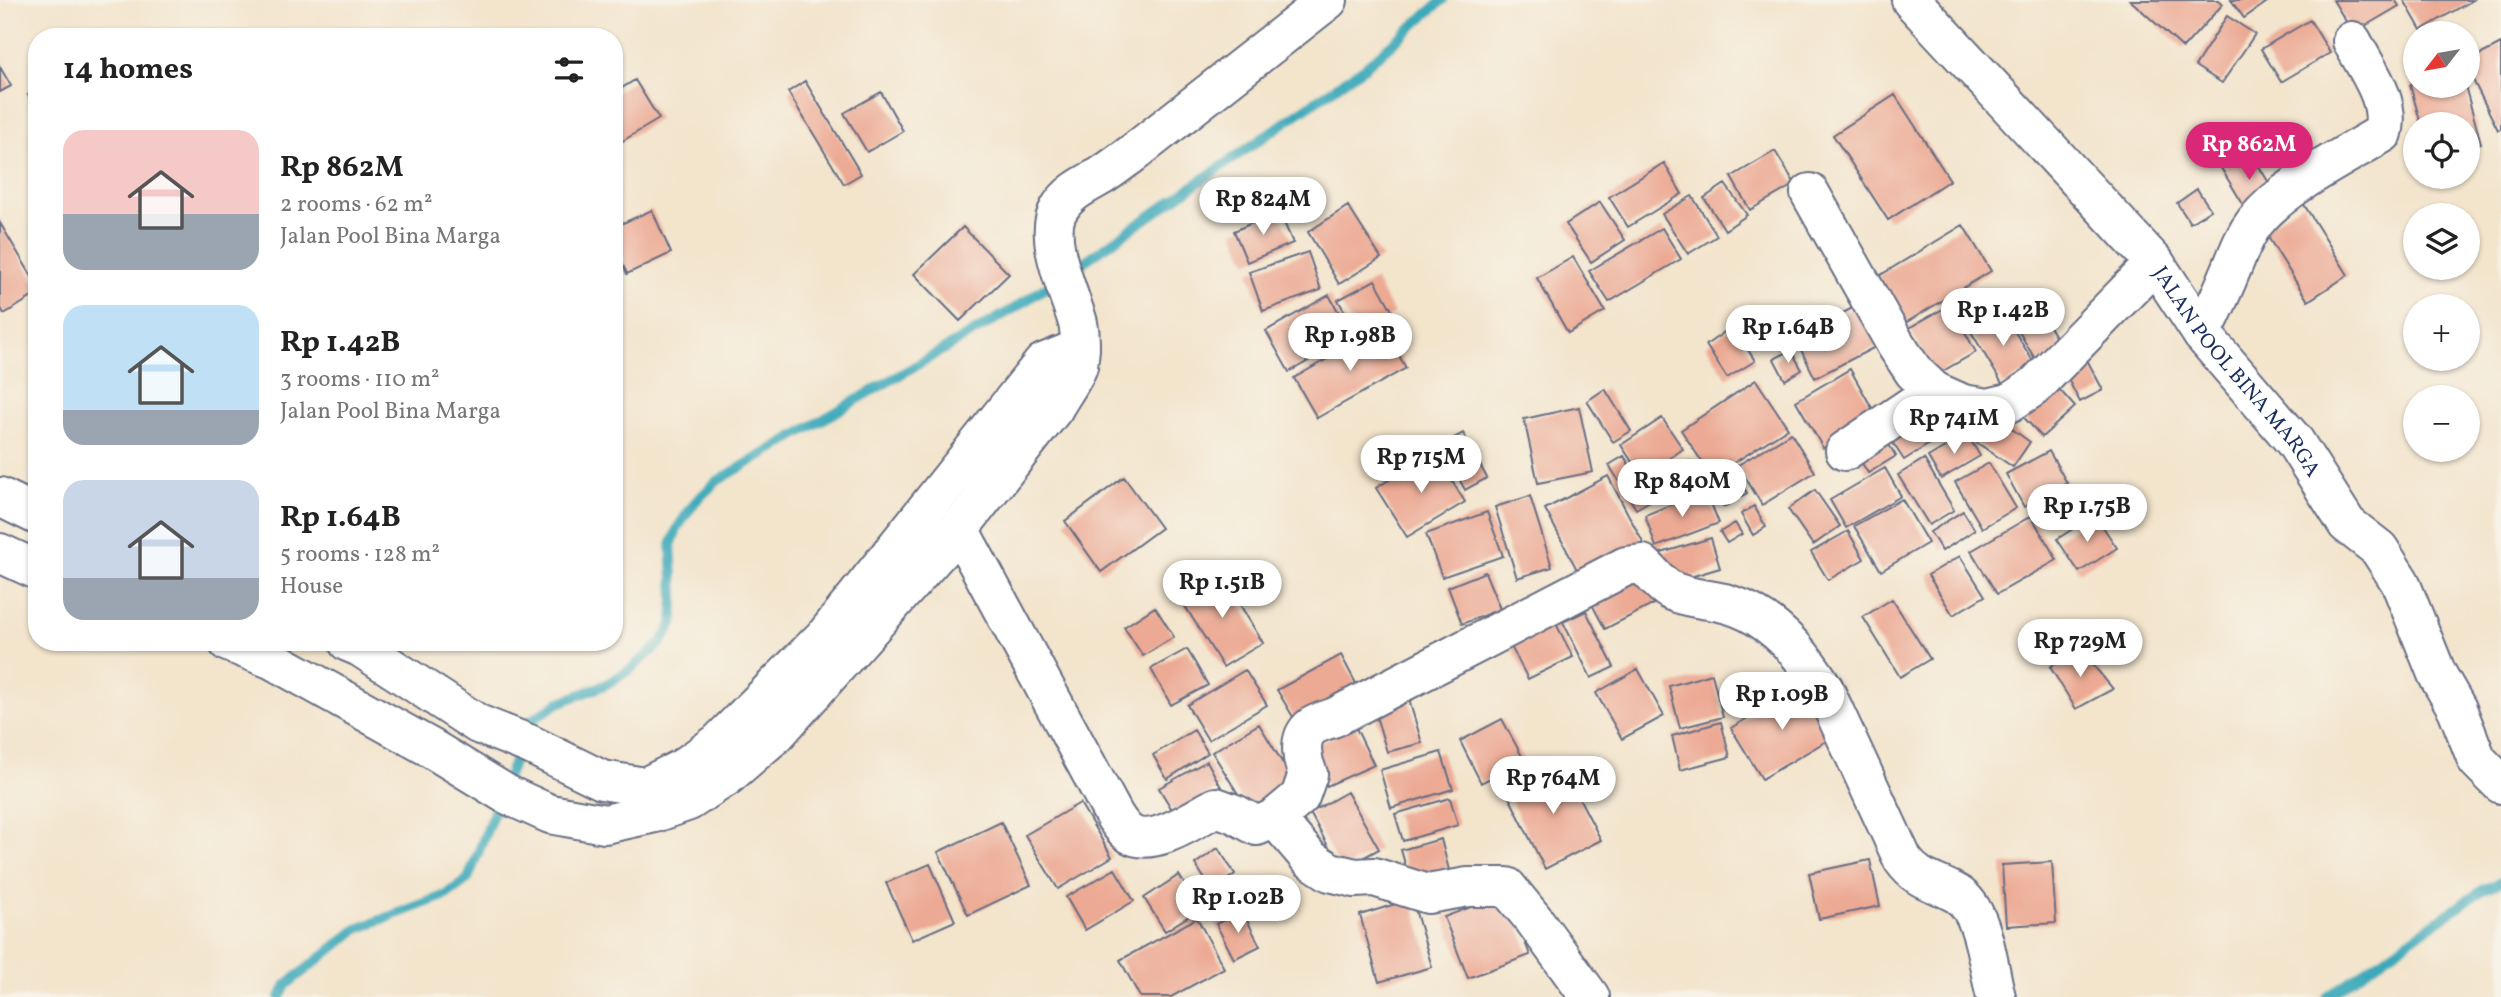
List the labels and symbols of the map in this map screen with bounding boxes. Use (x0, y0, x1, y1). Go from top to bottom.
north arrow (2403, 21, 2480, 98)
pin: Rp 862M (2184, 122, 2314, 182)
pin: Rp 824M (1198, 177, 1328, 237)
street label: JALAN POOL BINA MARGA (2145, 261, 2327, 483)
pin: Rp 1.42B (1931, 288, 2075, 348)
pin: Rp 1.64B (1716, 306, 1860, 365)
pin: Rp 1.98B (1278, 314, 1422, 373)
pin: Rp 741M (1889, 396, 2019, 456)
pin: Rp 715M (1356, 435, 1486, 495)
pin: Rp 840M (1617, 460, 1747, 519)
pin: Rp 1.75B (2015, 484, 2159, 544)
pin: Rp 1.51B (1150, 560, 1294, 620)
pin: Rp 729M (2015, 620, 2145, 679)
pin: Rp 1.09B (1710, 672, 1854, 732)
pin: Rp 764M (1488, 756, 1618, 816)
pin: Rp 1.02B (1166, 876, 1310, 935)

